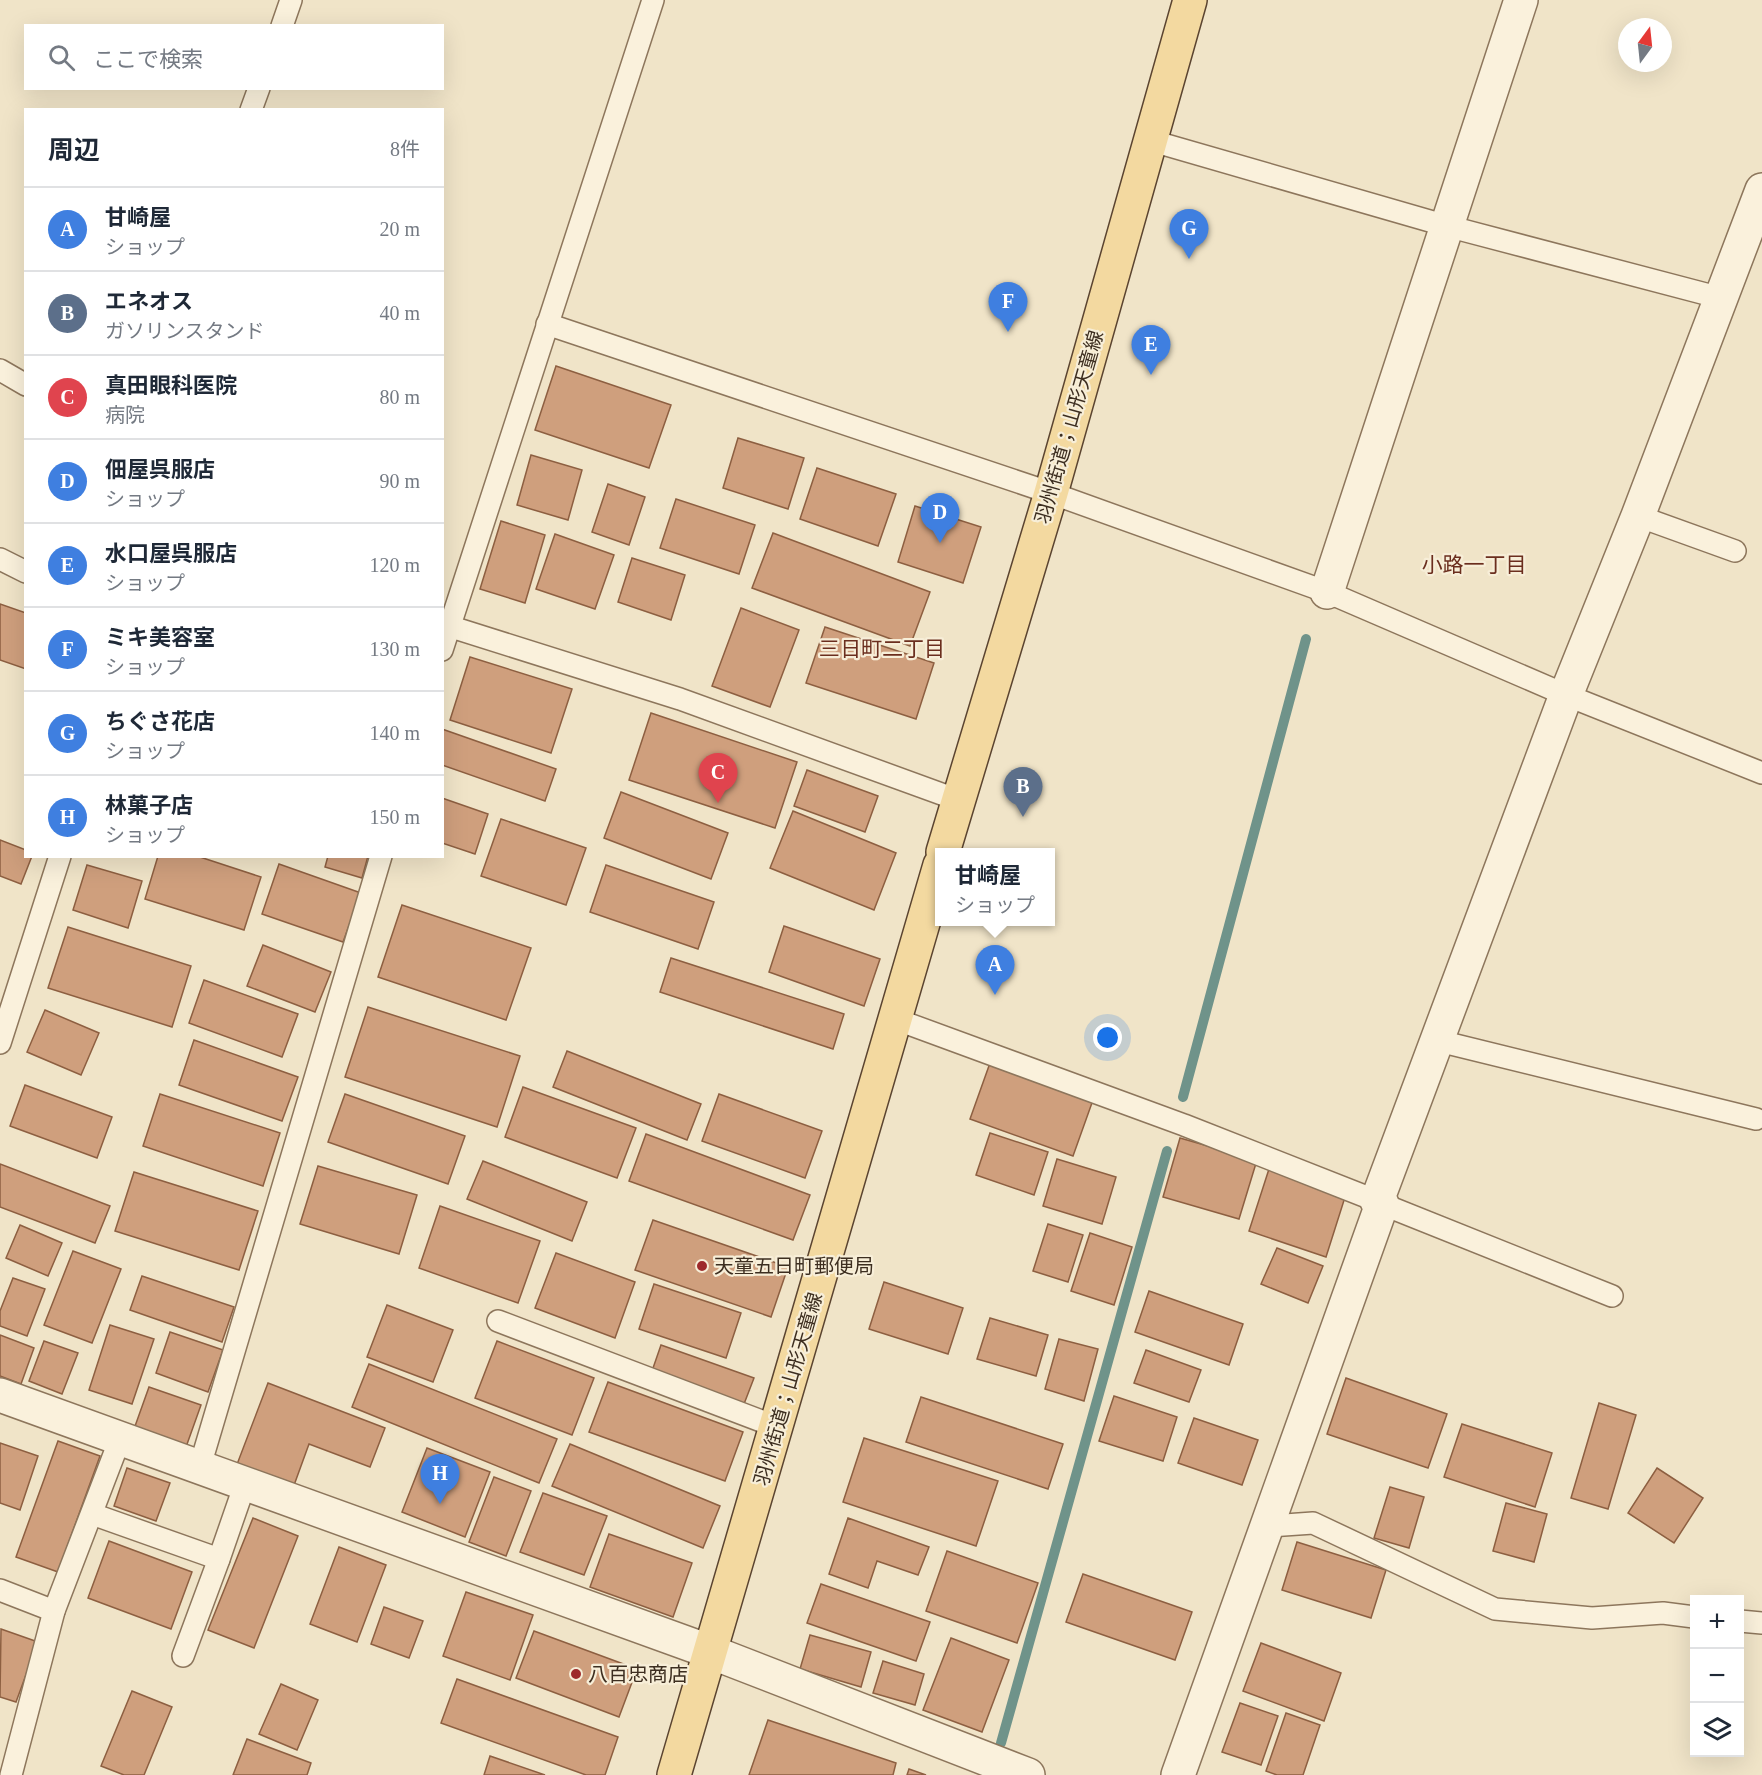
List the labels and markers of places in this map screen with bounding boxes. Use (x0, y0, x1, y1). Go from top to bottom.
pin: G (1170, 210, 1208, 259)
pin: F (988, 282, 1028, 332)
pin: E (1132, 326, 1170, 375)
pin: D (920, 494, 960, 543)
pin: C (698, 754, 738, 803)
pin: B (1004, 768, 1042, 817)
pin: A (976, 946, 1014, 995)
place label: 天童五日町郵便局 (714, 1255, 874, 1277)
marker: 天童五日町郵便局 (695, 1259, 709, 1273)
pin: H (420, 1454, 460, 1504)
place label: 八百忠商店 (588, 1663, 688, 1685)
marker: 八百忠商店 (569, 1667, 583, 1681)

